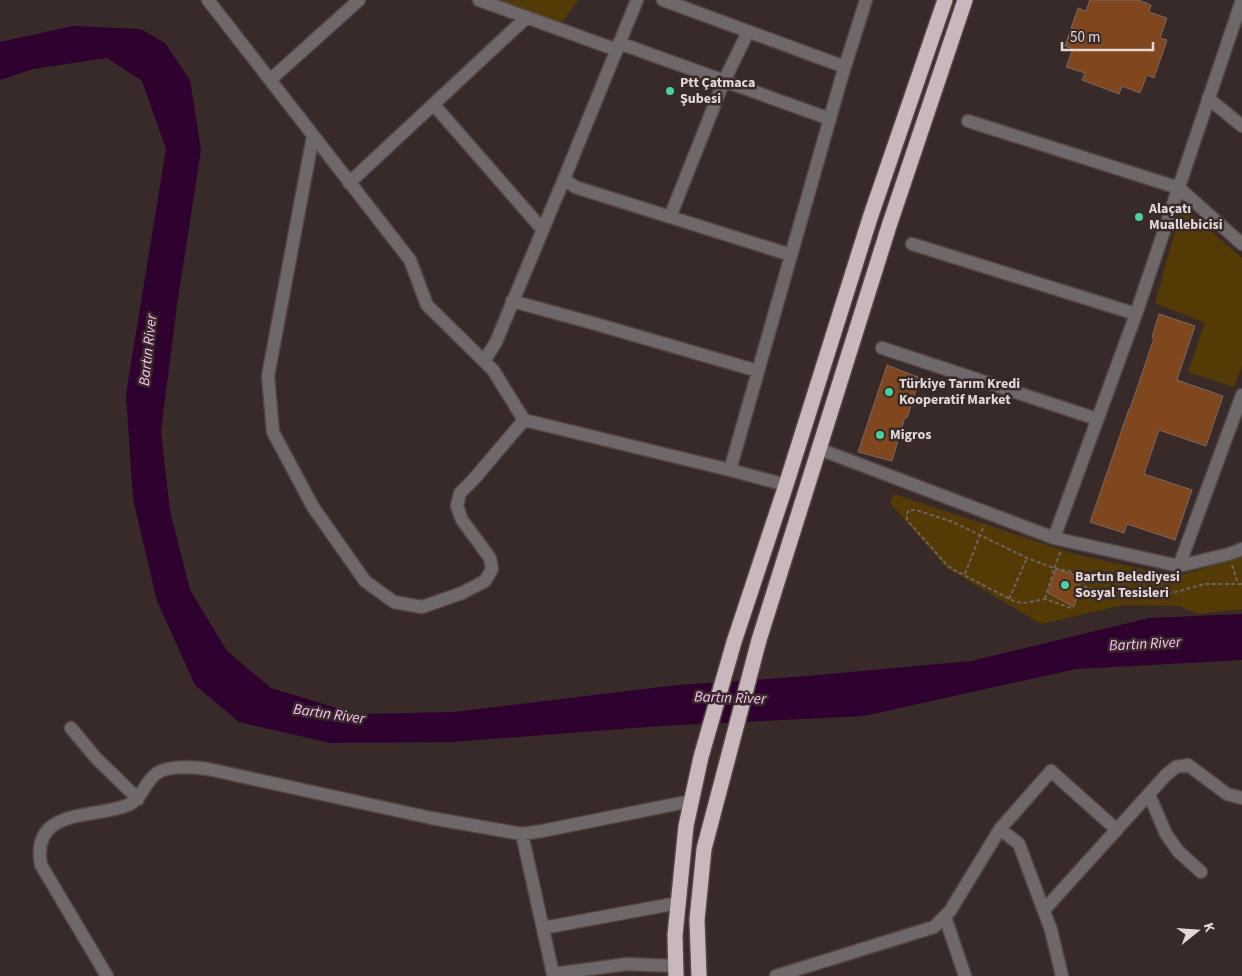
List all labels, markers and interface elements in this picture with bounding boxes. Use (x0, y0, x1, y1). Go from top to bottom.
scale bar (1062, 20, 1153, 52)
text: 50 m (1070, 27, 1100, 48)
place label: Ptt Çatmaca Şubesi (680, 73, 755, 109)
marker: Ptt Çatmaca Şubesi (664, 85, 676, 97)
place label: Alaçatı Muallebicisi (1148, 199, 1223, 235)
marker: Alaçatı Muallebicisi (1133, 211, 1145, 223)
water label: Bartın River (134, 312, 162, 387)
place label: Türkiye Tarım Kredi Kooperatif Market (899, 374, 1020, 410)
marker: Türkiye Tarım Kredi Kooperatif Market (883, 386, 895, 398)
place label: Migros (890, 425, 931, 445)
marker: Migros (874, 429, 886, 441)
place label: Bartın Belediyesi Sosyal Tesisleri (1075, 567, 1180, 603)
marker: Bartın Belediyesi Sosyal Tesisleri (1059, 579, 1071, 591)
water label: Bartın River (1109, 632, 1182, 656)
water label: Bartın River (694, 686, 767, 710)
water label: Bartın River (292, 699, 367, 730)
north arrow (1172, 906, 1222, 956)
text: K (1198, 920, 1219, 935)

